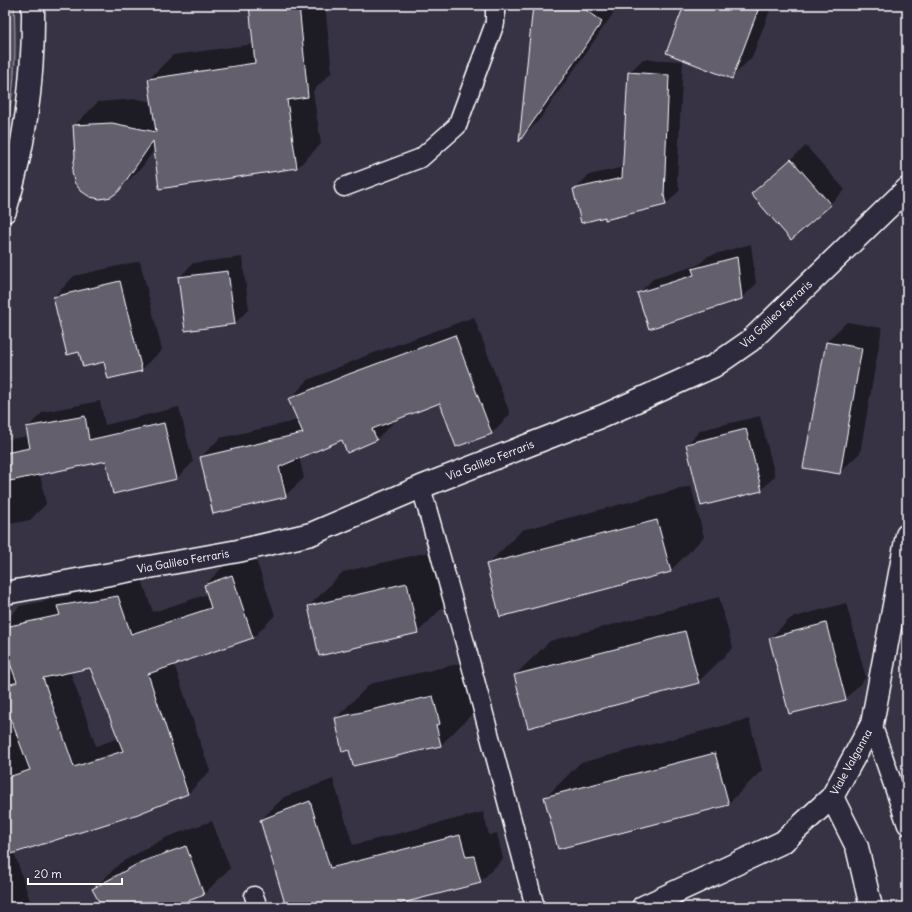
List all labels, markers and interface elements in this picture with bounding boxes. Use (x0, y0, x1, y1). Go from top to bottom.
street label: Via Galileo Ferraris (737, 277, 815, 351)
street label: Via Galileo Ferraris (444, 437, 536, 483)
street label: Via Galileo Ferraris (136, 546, 230, 576)
street label: Viale Valganna (827, 727, 875, 797)
scale bar (28, 860, 122, 886)
text: 20 m (34, 866, 62, 881)

